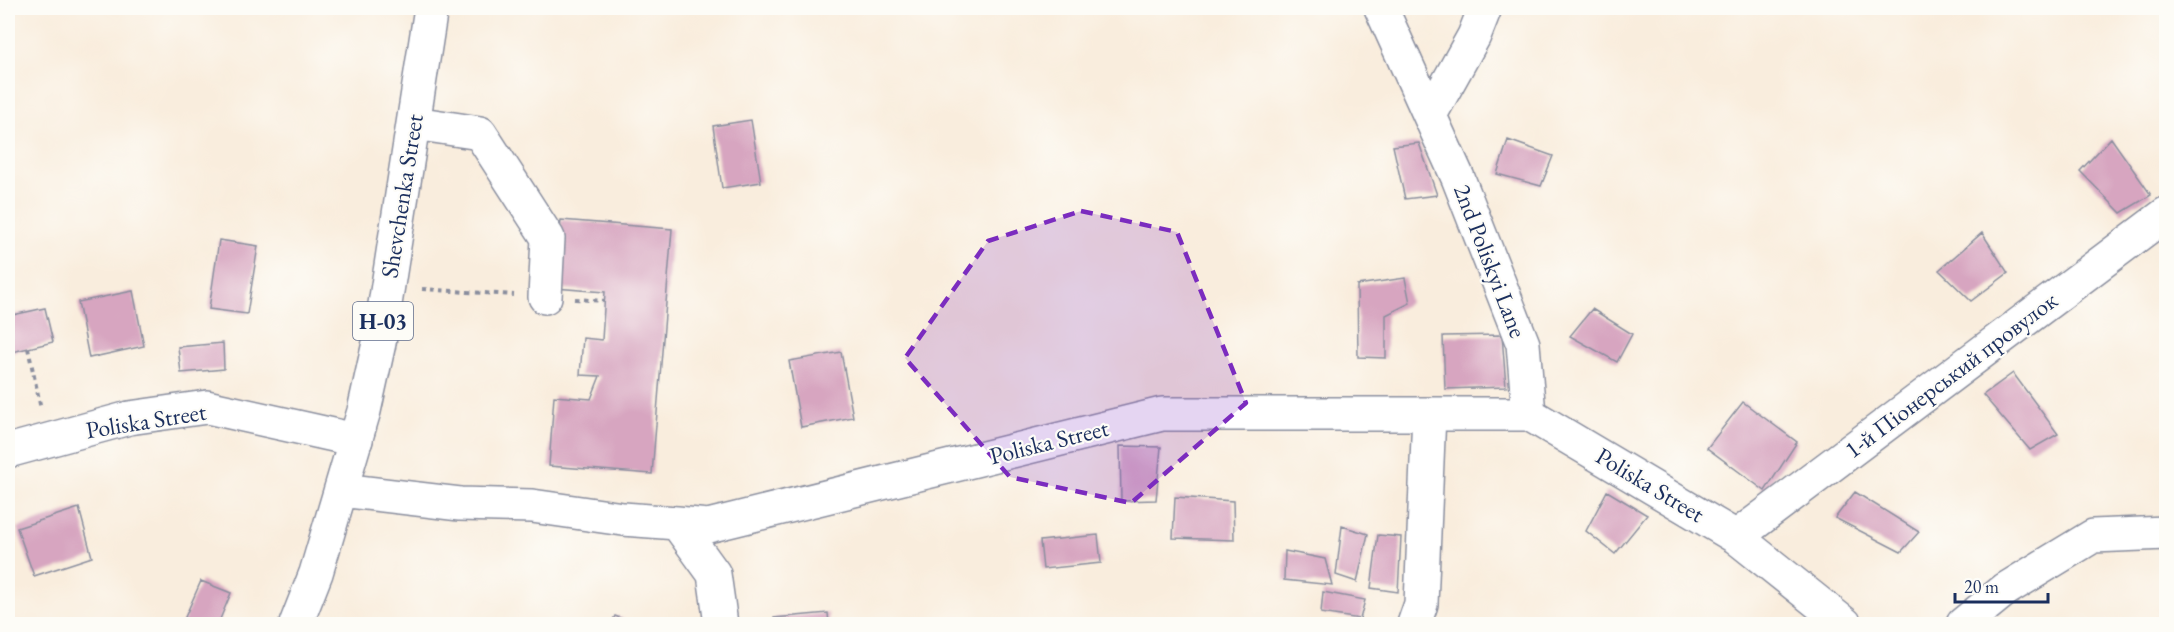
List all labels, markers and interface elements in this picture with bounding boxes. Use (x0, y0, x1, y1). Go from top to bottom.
street label: Shevchenka Street (373, 111, 430, 280)
street label: 2nd Poliskyi Lane (1447, 180, 1534, 342)
street label: 1-й Піонерський провулок (1838, 284, 2064, 465)
road number: Н-03 (353, 302, 413, 340)
street label: Poliska Street (84, 396, 209, 445)
street label: Poliska Street (986, 412, 1112, 471)
street label: Poliska Street (1590, 440, 1711, 529)
scale bar (1955, 566, 2048, 604)
text: 20 m (1964, 575, 1999, 598)

